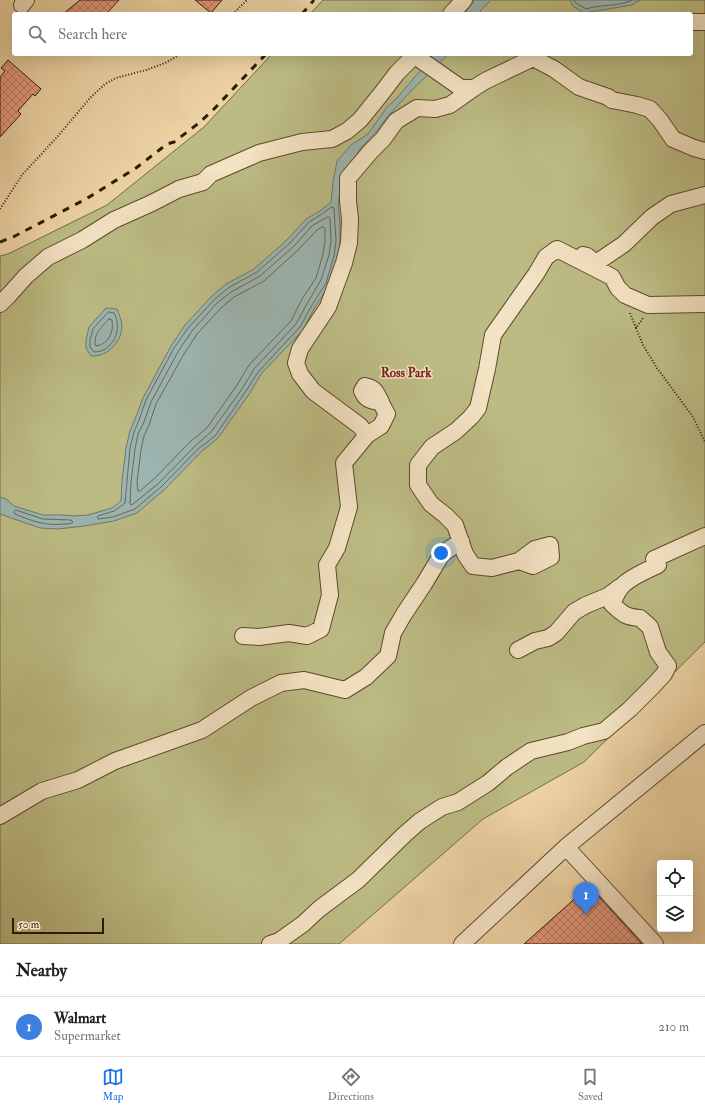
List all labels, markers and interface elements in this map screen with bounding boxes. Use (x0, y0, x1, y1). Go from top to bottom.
search box (12, 12, 693, 56)
icon: search (26, 23, 48, 45)
text: Search here (58, 25, 127, 44)
district label: Ross Park (381, 365, 432, 381)
your location (431, 543, 451, 563)
map controls (657, 860, 693, 932)
button: locate (657, 860, 693, 896)
pin: 1 (573, 882, 599, 915)
button: layers (657, 896, 693, 932)
scale bar (12, 916, 104, 935)
text: 50 m (18, 918, 39, 931)
text: Nearby (16, 960, 67, 981)
text: Walmart (54, 1009, 106, 1028)
text: 1 (27, 1019, 31, 1035)
text: 210 m (658, 1019, 689, 1035)
text: Supermarket (54, 1028, 121, 1044)
tab: Map (102, 1066, 124, 1103)
tab: Directions (328, 1066, 374, 1103)
tab: Saved (578, 1066, 603, 1103)

